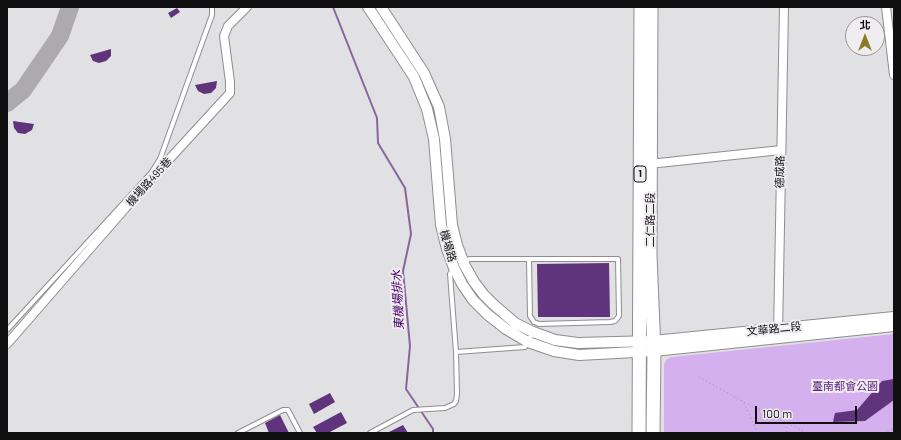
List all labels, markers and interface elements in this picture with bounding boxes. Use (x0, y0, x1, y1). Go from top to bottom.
north arrow (845, 16, 885, 56)
text: 北 (860, 18, 871, 31)
street label: 機場路495巷 (124, 155, 174, 209)
street label: 德成路 (773, 155, 787, 189)
road number: 1 (634, 166, 646, 182)
street label: 二仁路二段 (643, 193, 657, 247)
street label: 機場路 (437, 228, 459, 264)
water label: 東機場排水 (389, 270, 407, 330)
street label: 文華路二段 (746, 320, 802, 338)
park label: 臺南都會公園 (812, 379, 878, 393)
scale bar (757, 398, 859, 424)
text: 100 m (762, 406, 792, 420)

